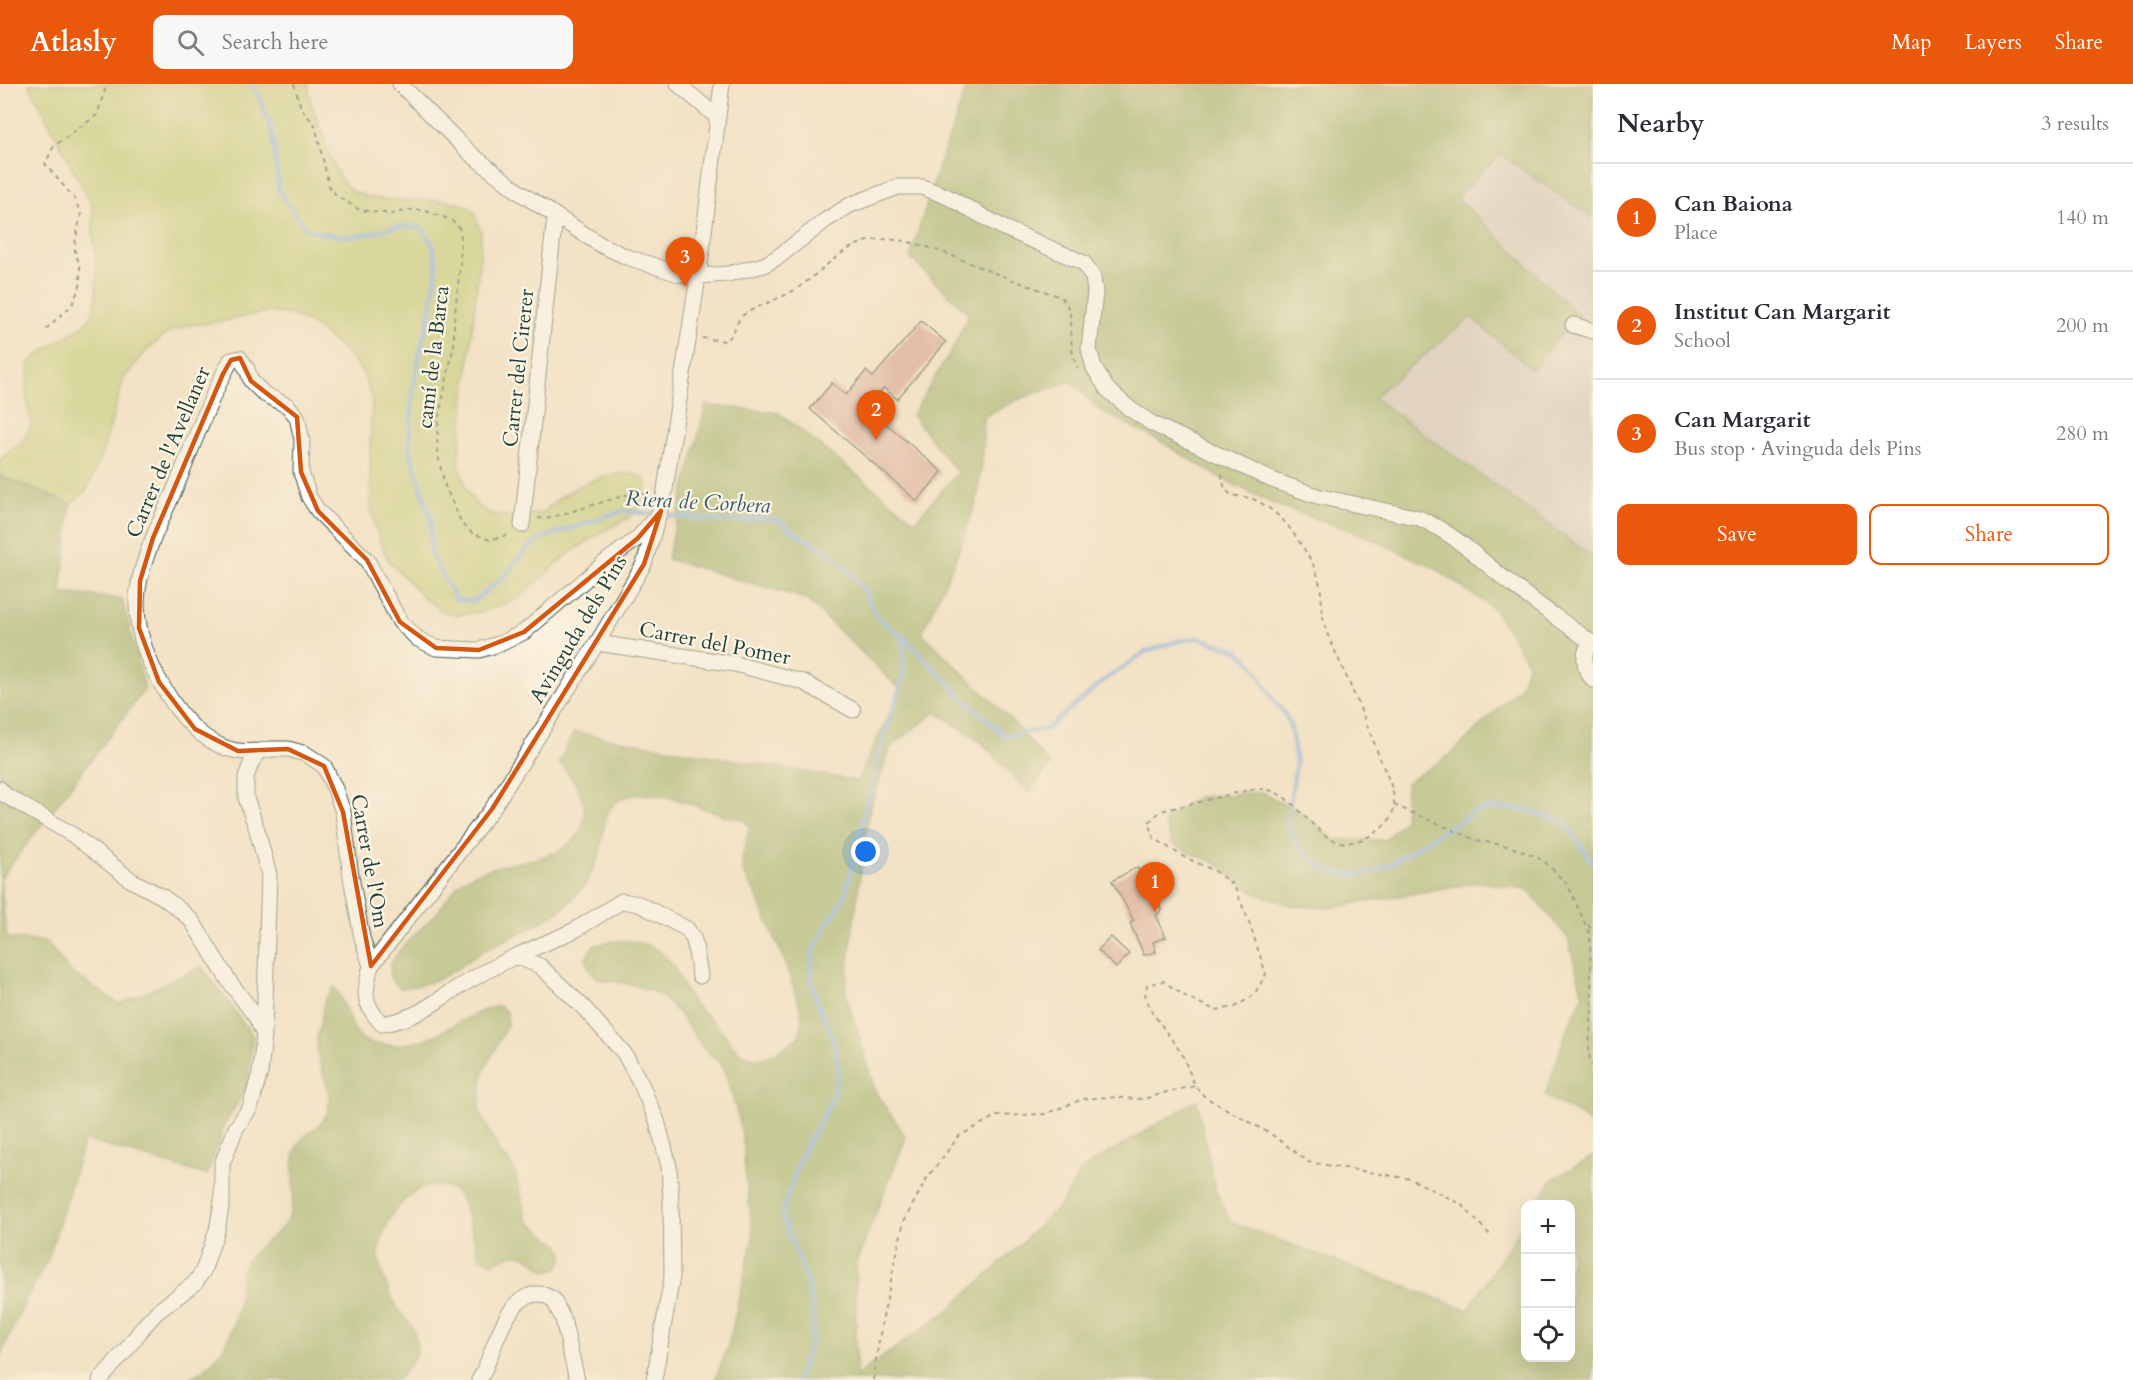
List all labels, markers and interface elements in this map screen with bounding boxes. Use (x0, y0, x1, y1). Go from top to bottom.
search box (153, 15, 573, 69)
text: Atlasly (30, 23, 117, 61)
icon: search (174, 26, 207, 59)
text: Search here (222, 27, 328, 57)
text: Map (1892, 28, 1932, 57)
text: Layers (1965, 28, 2022, 57)
text: Share (2055, 28, 2103, 57)
text: Nearby (1617, 106, 1705, 141)
text: 3 results (2041, 110, 2109, 137)
text: Can Baiona (1674, 189, 1793, 219)
text: 1 (1631, 204, 1642, 231)
text: 140 m (2056, 204, 2109, 231)
text: Place (1674, 219, 1718, 246)
pin: 3 (666, 238, 704, 287)
street label: camí de la Barca (410, 284, 457, 430)
street label: Carrer del Cirerer (496, 287, 541, 449)
text: Institut Can Margarit (1674, 297, 1890, 327)
text: 2 (1631, 312, 1642, 339)
text: 200 m (2056, 312, 2109, 339)
text: School (1674, 327, 1731, 354)
street label: Carrer de l'Avellaner (119, 362, 218, 542)
pin: 2 (856, 390, 896, 440)
text: Can Margarit (1674, 405, 1811, 435)
text: 3 (1631, 420, 1642, 447)
text: 280 m (2056, 420, 2109, 447)
text: Bus stop · Avinguda dels Pins (1674, 435, 1921, 462)
water label: Riera de Corbera (625, 483, 771, 521)
button: Save (1617, 504, 1857, 565)
button: Share (1869, 504, 2109, 565)
street label: Avinguda dels Pins (523, 550, 634, 709)
street label: Carrer del Pomer (637, 615, 793, 672)
street label: Carrer de l'Om (343, 792, 396, 931)
your location (851, 837, 880, 866)
pin: 1 (1136, 862, 1174, 912)
map controls (1521, 1200, 1575, 1362)
button: + (1521, 1200, 1575, 1254)
button: − (1521, 1254, 1575, 1308)
button: locate (1521, 1308, 1575, 1362)

